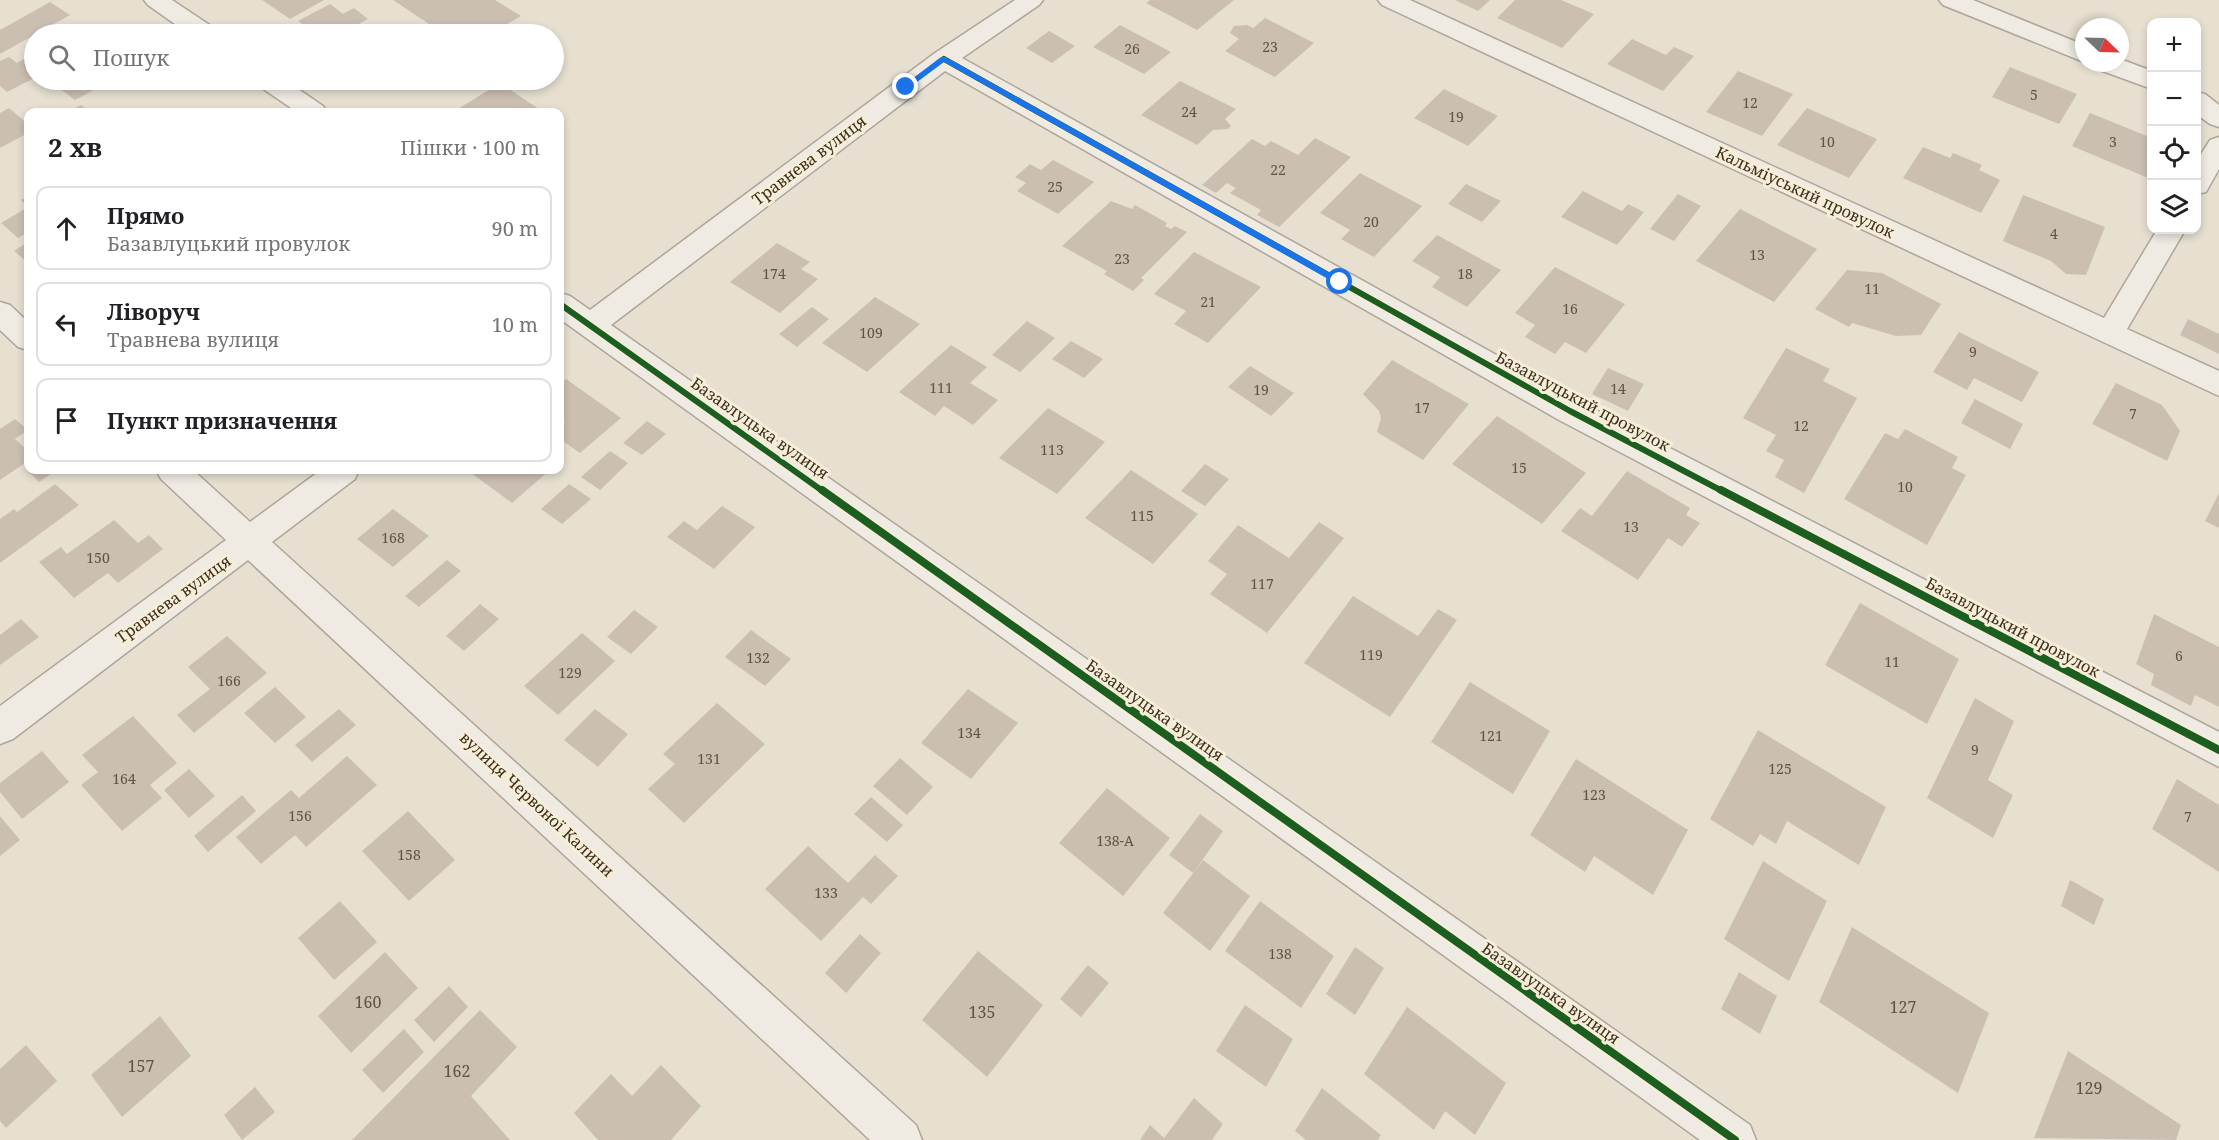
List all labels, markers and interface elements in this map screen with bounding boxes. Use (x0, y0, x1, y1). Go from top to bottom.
north arrow (2075, 18, 2129, 72)
map controls (2147, 18, 2201, 234)
button: + (2147, 18, 2201, 72)
search box (24, 24, 564, 90)
house number: 23 (1262, 37, 1278, 56)
house number: 26 (1124, 39, 1140, 58)
icon: search (45, 41, 78, 74)
text: Пошук (93, 42, 169, 72)
button: − (2147, 72, 2201, 126)
route end (892, 73, 918, 99)
house number: 5 (2030, 85, 2038, 104)
house number: 12 (1742, 93, 1758, 112)
house number: 24 (1181, 102, 1197, 121)
house number: 19 (1448, 107, 1464, 126)
street label: Травнева вулиця (747, 110, 871, 210)
button: locate (2147, 126, 2201, 180)
text: 2 хв (48, 129, 102, 165)
house number: 10 (1819, 132, 1835, 151)
house number: 3 (2109, 132, 2117, 151)
text: Пішки · 100 m (400, 134, 540, 161)
street label: Кальміуський провулок (1712, 141, 1898, 243)
house number: 22 (1270, 160, 1286, 179)
house number: 25 (1047, 177, 1063, 196)
button: layers (2147, 180, 2201, 234)
text: Прямо (107, 200, 184, 230)
icon: ahead (50, 212, 83, 245)
house number: 20 (1363, 212, 1379, 231)
text: 90 m (492, 215, 538, 242)
house number: 4 (2050, 224, 2058, 243)
text: Базавлуцький провулок (107, 230, 350, 257)
house number: 13 (1749, 245, 1765, 264)
house number: 23 (1114, 249, 1130, 268)
house number: 174 (762, 264, 786, 283)
house number: 18 (1457, 264, 1473, 283)
route start (1326, 268, 1352, 294)
house number: 11 (1864, 279, 1880, 298)
house number: 21 (1200, 292, 1216, 311)
text: Ліворуч (107, 296, 200, 326)
house number: 16 (1562, 299, 1578, 318)
icon: left (50, 308, 83, 341)
text: 10 m (492, 311, 538, 338)
house number: 109 (859, 323, 883, 342)
text: Травнева вулиця (107, 326, 279, 353)
house number: 9 (1969, 342, 1977, 361)
street label: Базавлуцький провулок (1492, 346, 1675, 457)
street label: Базавлуцька вулиця (687, 372, 833, 484)
house number: 111 (929, 378, 953, 397)
house number: 14 (1610, 379, 1626, 398)
house number: 19 (1253, 380, 1269, 399)
house number: 17 (1414, 398, 1430, 417)
icon: arrive (50, 404, 83, 437)
house number: 7 (2129, 404, 2137, 423)
text: Пункт призначення (107, 405, 337, 435)
house number: 12 (1793, 416, 1809, 435)
house number: 113 (1040, 440, 1064, 459)
house number: 15 (1511, 458, 1527, 477)
house number: 10 (1897, 477, 1913, 496)
house number: 115 (1130, 506, 1154, 525)
house number: 13 (1623, 517, 1639, 536)
house number: 168 (381, 528, 405, 547)
house number: 150 (86, 548, 110, 567)
street label: Травнева вулиця (111, 550, 235, 648)
street label: Базавлуцький провулок (1922, 572, 2105, 683)
house number: 117 (1250, 574, 1274, 593)
house number: 119 (1359, 645, 1383, 664)
house number: 6 (2175, 646, 2183, 665)
house number: 132 (746, 648, 770, 667)
house number: 11 (1884, 652, 1900, 671)
street label: Базавлуцька вулиця (1082, 654, 1228, 766)
house number: 129 (558, 663, 582, 682)
house number: 166 (217, 671, 241, 690)
house number: 134 (957, 723, 981, 742)
house number: 121 (1479, 726, 1503, 745)
street label: вулиця Червоної Калини (455, 727, 619, 882)
house number: 9 (1971, 740, 1979, 759)
house number: 131 (697, 749, 721, 768)
house number: 125 (1768, 759, 1792, 778)
house number: 164 (112, 769, 136, 788)
house number: 123 (1582, 785, 1606, 804)
house number: 156 (288, 806, 312, 825)
house number: 7 (2184, 807, 2192, 826)
house number: 138-А (1096, 831, 1134, 850)
house number: 158 (397, 845, 421, 864)
house number: 133 (814, 883, 838, 902)
street label: Базавлуцька вулиця (1478, 937, 1624, 1049)
house number: 138 (1268, 944, 1292, 963)
house number: 160 (355, 991, 381, 1013)
house number: 127 (1890, 996, 1916, 1018)
house number: 135 (969, 1001, 995, 1023)
house number: 157 (128, 1055, 154, 1077)
house number: 162 (444, 1060, 470, 1082)
house number: 129 (2076, 1077, 2102, 1099)

